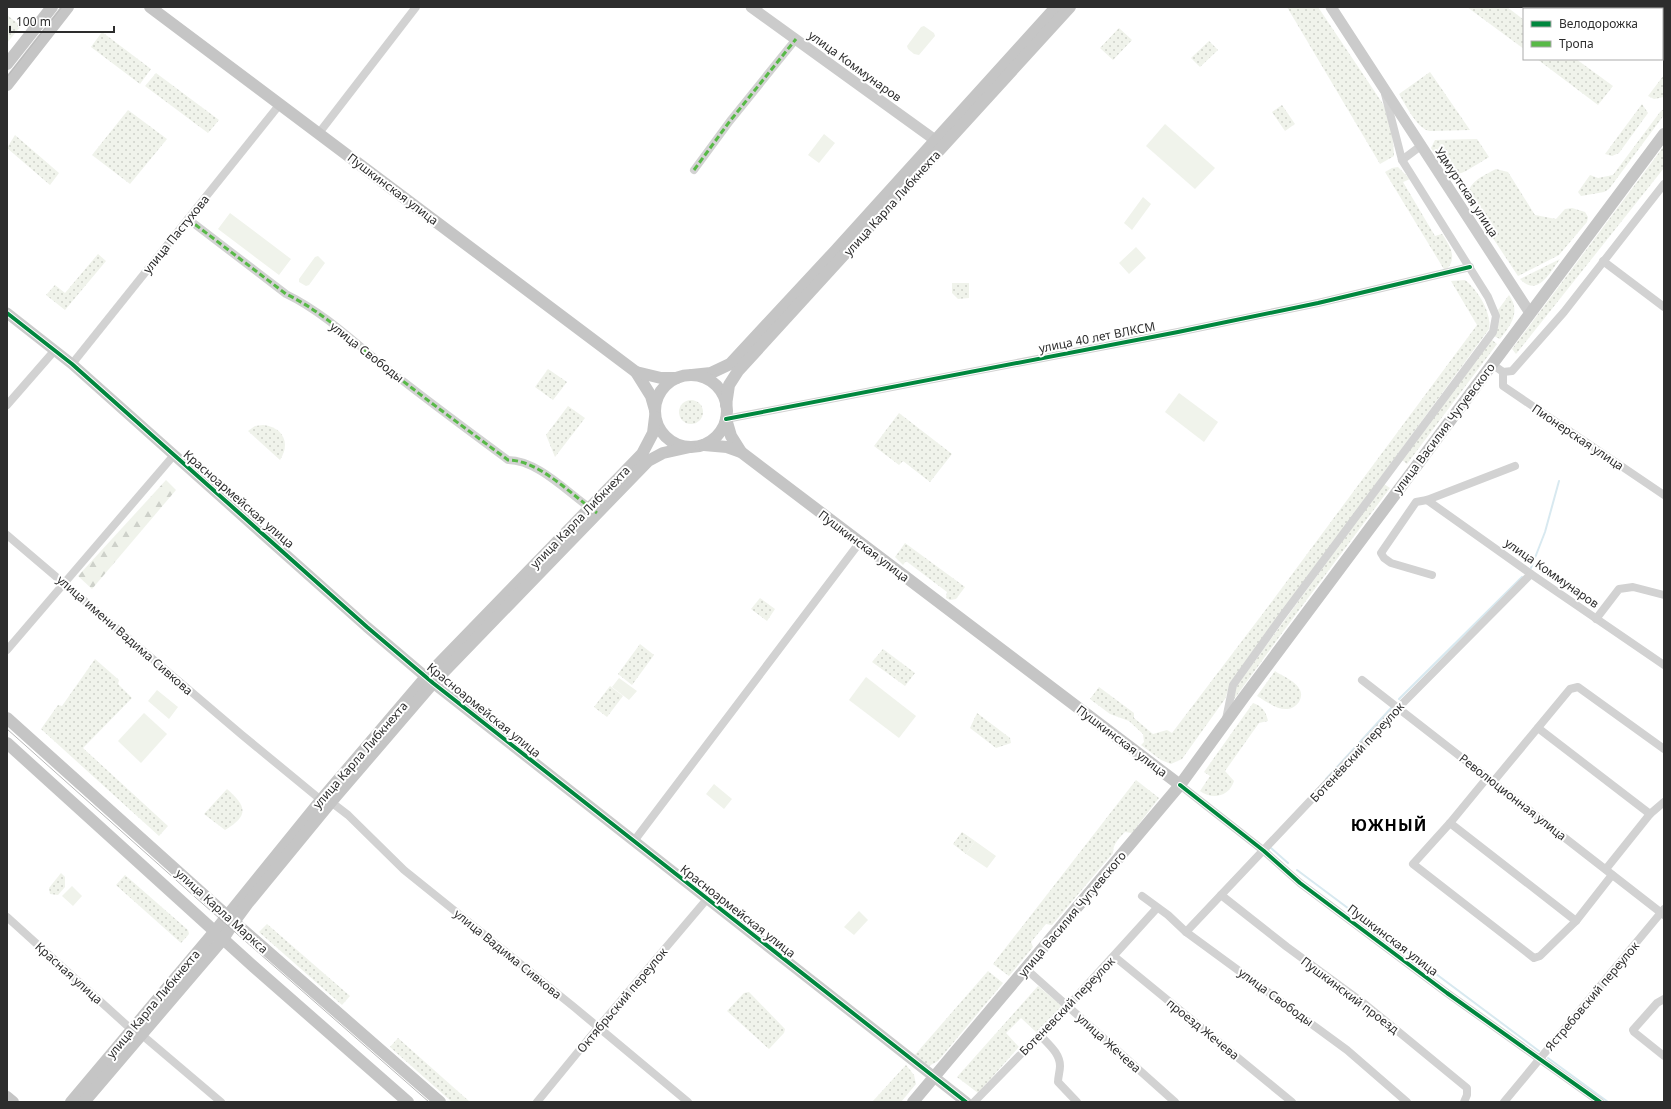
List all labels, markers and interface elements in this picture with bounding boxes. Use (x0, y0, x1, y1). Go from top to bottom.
scale bar (10, 8, 114, 34)
legend (1523, 8, 1663, 60)
text: 100 m (16, 13, 51, 30)
text: Велодорожка (1559, 15, 1638, 32)
street label: улица Коммунаров (805, 26, 905, 106)
text: Тропа (1559, 35, 1594, 52)
street label: Удмуртская улица (1431, 144, 1503, 240)
street label: улица Карла Либкнехта (840, 146, 944, 260)
street label: Пушкинская улица (344, 149, 442, 229)
street label: улица Пастухова (139, 191, 213, 277)
street label: улица 40 лет ВЛКСМ (1037, 317, 1157, 357)
street label: улица Свободы (327, 318, 407, 386)
street label: улица Василия Чугуевского (1389, 359, 1499, 497)
street label: Пионерская улица (1529, 400, 1627, 474)
street label: Красноармейская улица (180, 446, 298, 552)
street label: улица Карла Либкнехта (526, 462, 634, 572)
street label: Пушкинская улица (815, 506, 913, 586)
street label: улица Коммунаров (1502, 534, 1603, 612)
street label: улица имени Вадима Сивкова (53, 571, 197, 699)
street label: Красноармейская улица (424, 659, 544, 761)
street label: улица Карла Либкнехта (309, 698, 411, 812)
street label: Ботенёвский переулок (1306, 698, 1408, 806)
street label: Пушкинская улица (1073, 701, 1171, 781)
street label: Революционная улица (1456, 750, 1570, 844)
district label: ЮЖНЫЙ (1351, 814, 1427, 836)
street label: улица Василия Чугуевского (1014, 847, 1130, 981)
street label: Красноармейская улица (677, 861, 799, 961)
street label: улица Карла Маркса (172, 865, 272, 957)
street label: Пушкинская улица (1344, 900, 1442, 980)
street label: улица Вадима Сивкова (451, 905, 565, 1003)
street label: Ястребовский переулок (1541, 937, 1643, 1054)
street label: Красная улица (32, 938, 106, 1008)
street label: Октябрьский переулок (573, 943, 672, 1056)
street label: улица Карла Либкнехта (103, 946, 203, 1062)
street label: Ботеневский переулок (1015, 953, 1119, 1059)
street label: Пушкинский проезд (1298, 953, 1403, 1038)
street label: улица Свободы (1235, 964, 1317, 1030)
street label: проезд Жечева (1163, 994, 1243, 1064)
street label: улица Жечева (1073, 1009, 1145, 1077)

